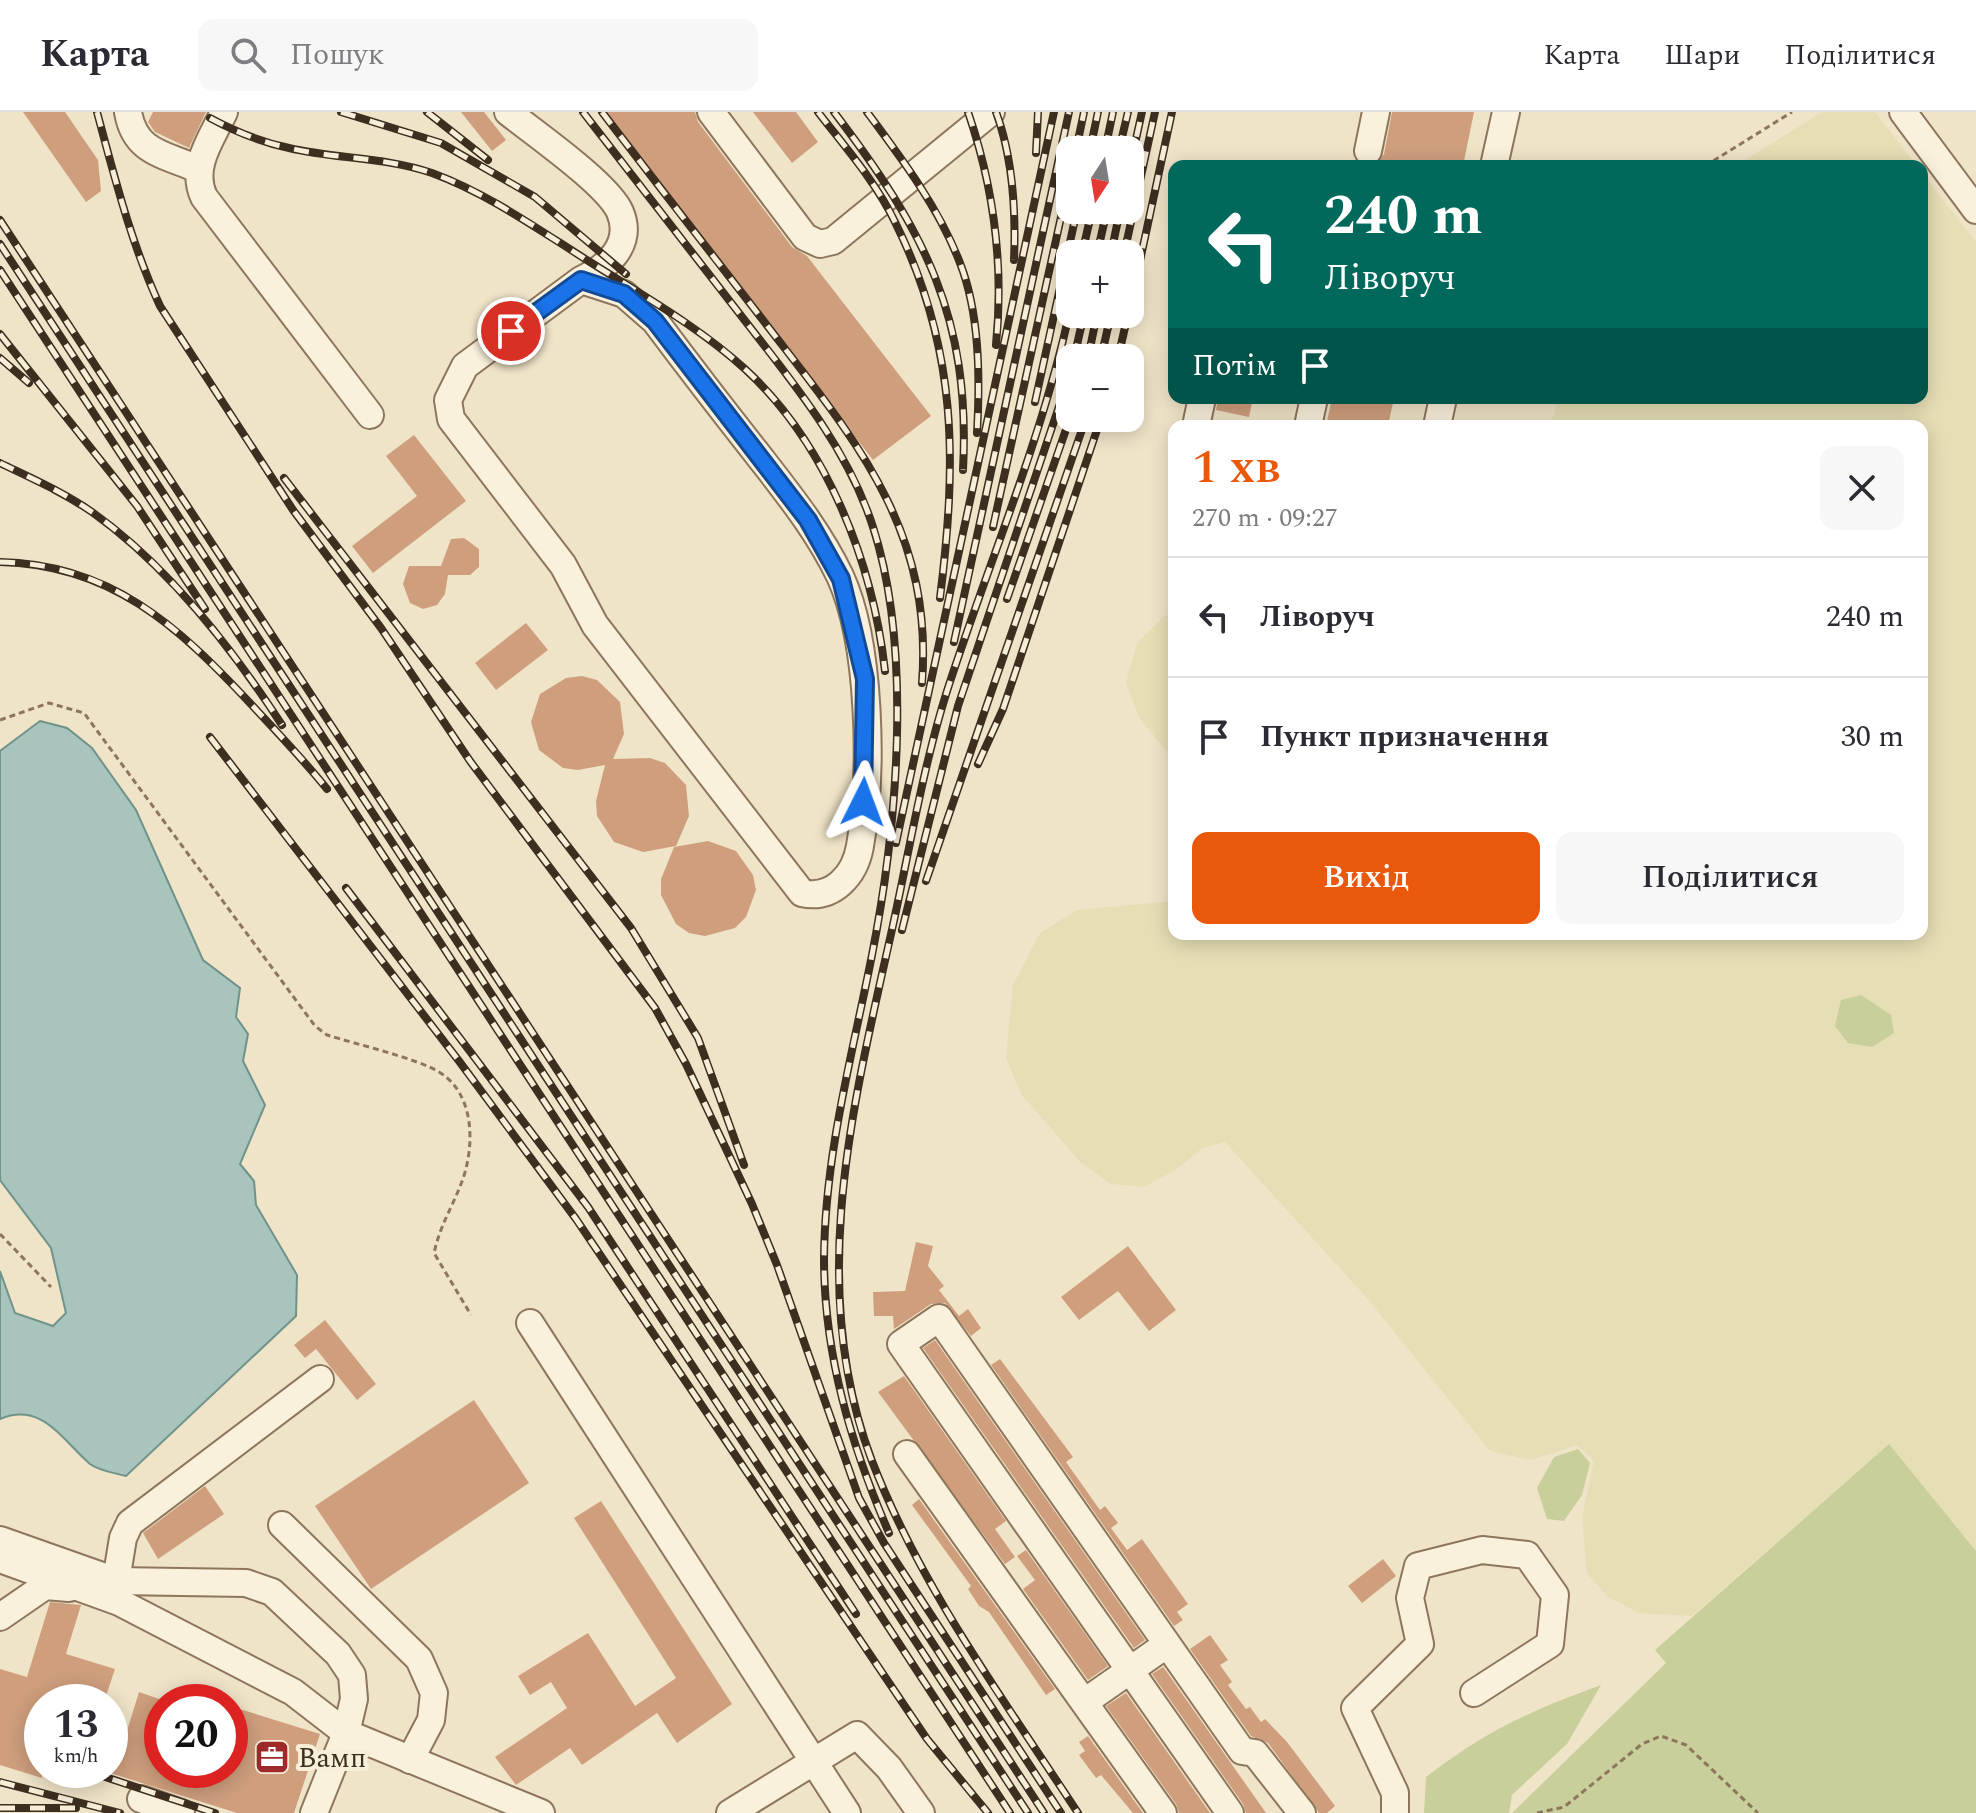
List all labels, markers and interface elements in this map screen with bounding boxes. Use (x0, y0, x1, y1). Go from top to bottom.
search box (198, 19, 758, 91)
text: Карта (40, 26, 150, 84)
text: Пошук (290, 32, 384, 78)
icon: search (226, 33, 270, 77)
text: Карта (1544, 34, 1620, 77)
text: Шари (1664, 34, 1740, 77)
text: Поділитися (1784, 34, 1936, 77)
north arrow (1056, 136, 1144, 224)
map controls (1056, 136, 1144, 432)
text: 240 m (1324, 174, 1483, 259)
icon: left (1192, 192, 1296, 296)
button: + (1056, 240, 1144, 328)
text: Ліворуч (1324, 251, 1456, 306)
pin (477, 297, 545, 365)
icon: arrive (489, 309, 533, 353)
text: Потім (1192, 343, 1277, 389)
button: − (1056, 344, 1144, 432)
icon: arrive (1293, 344, 1337, 388)
text: 1 хв (1192, 431, 1280, 504)
button: close (1820, 446, 1904, 530)
text: 270 m · 09:27 (1192, 498, 1338, 538)
text: Ліворуч (1260, 594, 1375, 640)
text: 240 m (1826, 594, 1904, 640)
icon: left (1192, 595, 1236, 639)
text: Пункт призначення (1260, 714, 1549, 760)
text: 30 m (1841, 714, 1904, 760)
icon: arrive (1192, 715, 1236, 759)
position arrow (821, 760, 905, 844)
button: Вихід (1192, 832, 1540, 924)
button: Поділитися (1556, 832, 1904, 924)
speed limit sign: 20 (144, 1684, 248, 1788)
text: 13 (54, 1695, 98, 1756)
place label: Вамп (298, 1737, 366, 1780)
office icon: Вамп (253, 1738, 291, 1776)
text: km/h (54, 1741, 99, 1771)

